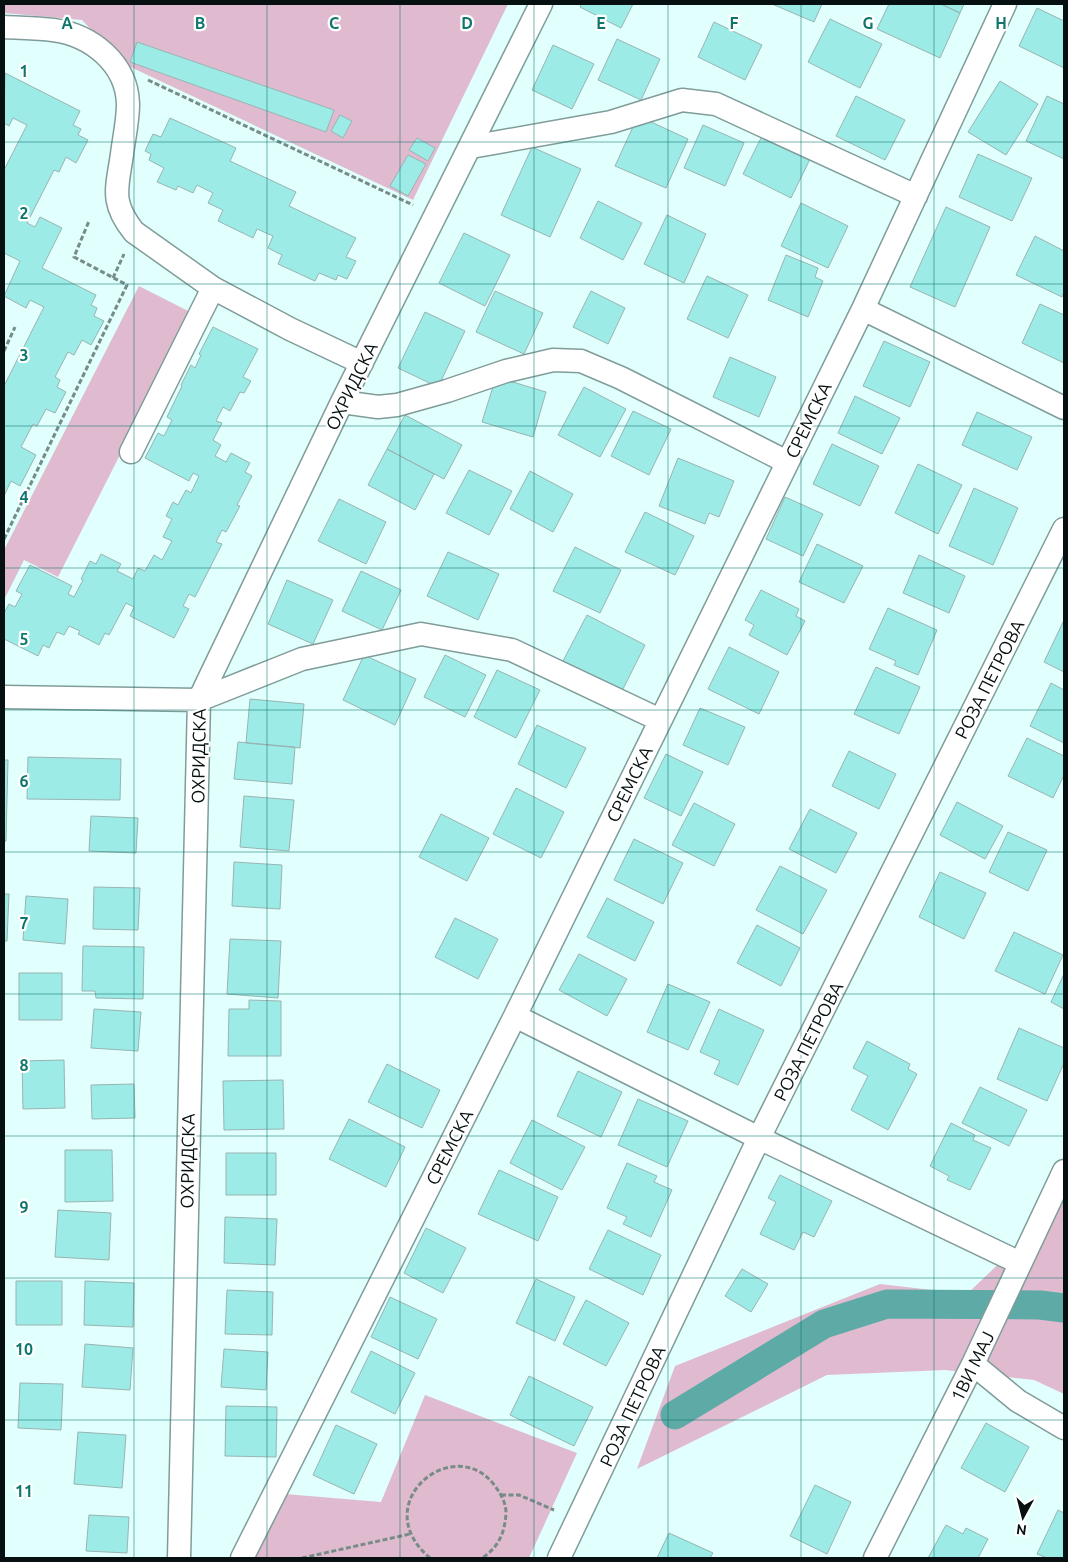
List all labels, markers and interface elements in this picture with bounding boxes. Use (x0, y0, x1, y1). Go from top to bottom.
text: A (61, 14, 73, 32)
text: B (195, 14, 205, 32)
text: C (329, 14, 339, 32)
text: D (461, 14, 473, 32)
text: E (596, 14, 606, 32)
text: F (730, 14, 739, 32)
text: G (862, 14, 874, 32)
text: H (995, 14, 1007, 32)
text: 1 (19, 62, 29, 80)
text: 2 (19, 204, 29, 222)
street label: ОХРИДСКА (321, 339, 381, 433)
text: 3 (19, 346, 29, 364)
street label: СРЕМСКА (781, 379, 835, 461)
text: 4 (19, 488, 29, 506)
street label: РОЗА ПЕТРОВА (950, 616, 1028, 742)
text: 5 (19, 630, 29, 648)
street label: ОХРИДСКА (187, 708, 209, 804)
street label: СРЕМСКА (602, 743, 656, 825)
text: 6 (19, 772, 29, 790)
text: 7 (19, 914, 29, 932)
street label: РОЗА ПЕТРОВА (769, 978, 847, 1104)
text: 8 (19, 1056, 29, 1074)
street label: СРЕМСКА (422, 1106, 477, 1188)
street label: ОХРИДСКА (176, 1113, 198, 1209)
text: 9 (19, 1198, 29, 1216)
street label: 1ВИ МАЈ (947, 1328, 997, 1404)
text: 10 (15, 1340, 33, 1358)
street label: РОЗА ПЕТРОВА (595, 1342, 669, 1469)
text: 11 (15, 1482, 33, 1500)
north arrow (998, 1492, 1048, 1542)
text: N (1015, 1521, 1028, 1538)

